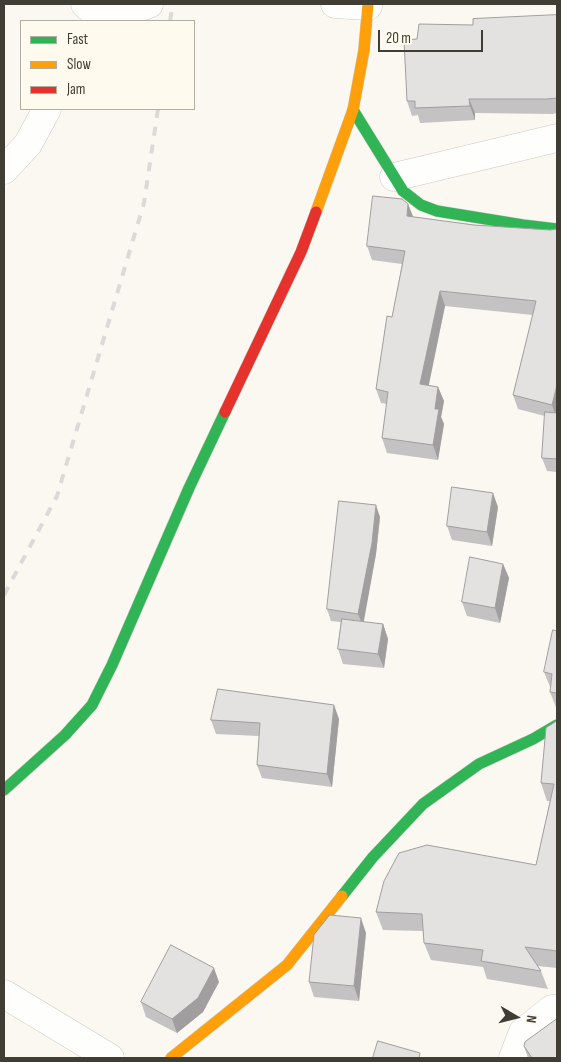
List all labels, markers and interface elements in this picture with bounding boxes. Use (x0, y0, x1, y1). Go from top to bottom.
legend (20, 20, 195, 110)
scale bar (381, 20, 486, 52)
text: 20 m (386, 29, 411, 48)
text: Fast (67, 30, 88, 49)
text: Slow (67, 55, 91, 74)
text: Jam (67, 80, 85, 99)
north arrow (491, 992, 541, 1042)
text: N (522, 1014, 540, 1024)

